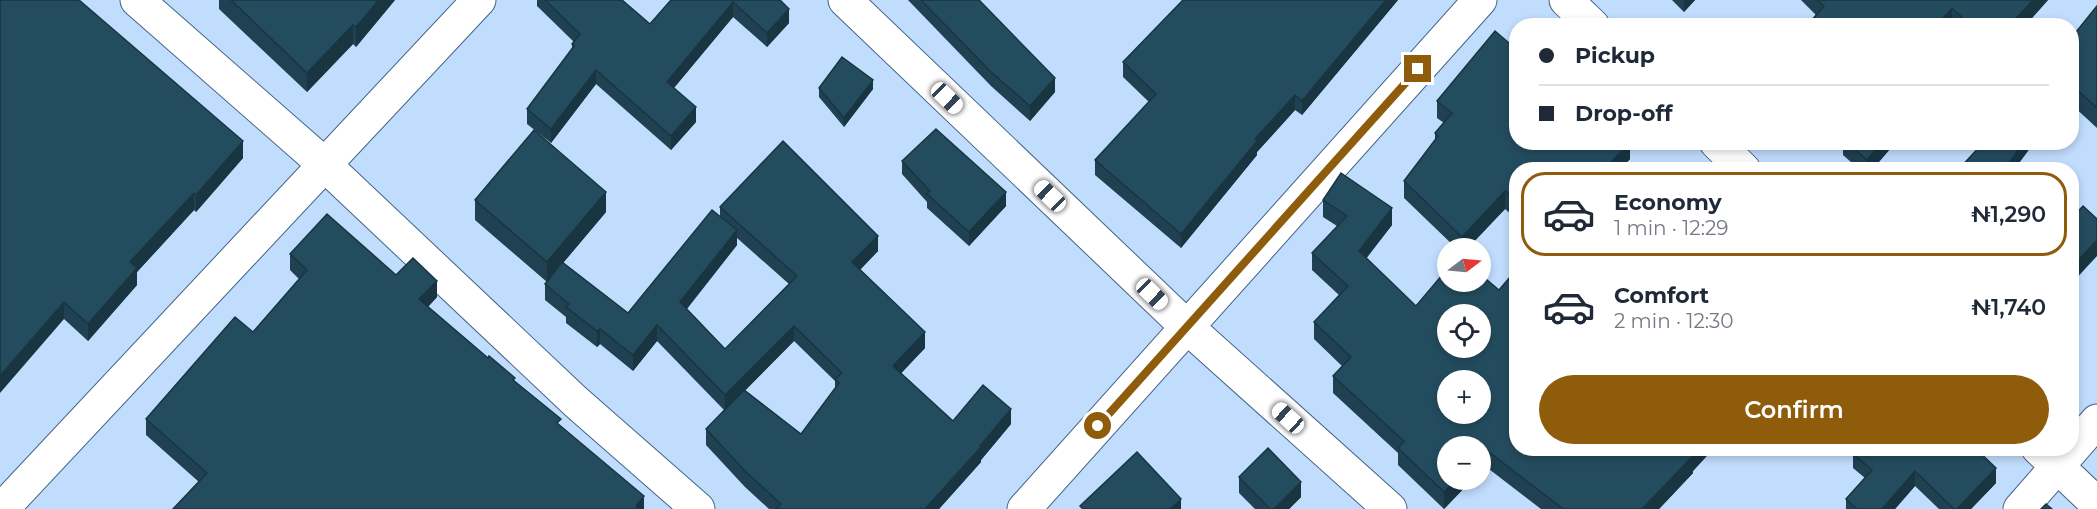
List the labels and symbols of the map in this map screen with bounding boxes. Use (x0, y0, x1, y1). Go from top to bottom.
route end (1404, 55, 1431, 82)
car (928, 79, 966, 117)
car (1031, 177, 1069, 215)
north arrow (1437, 238, 1491, 292)
car (1133, 275, 1171, 313)
car (1269, 399, 1307, 437)
route start (1084, 412, 1111, 439)

